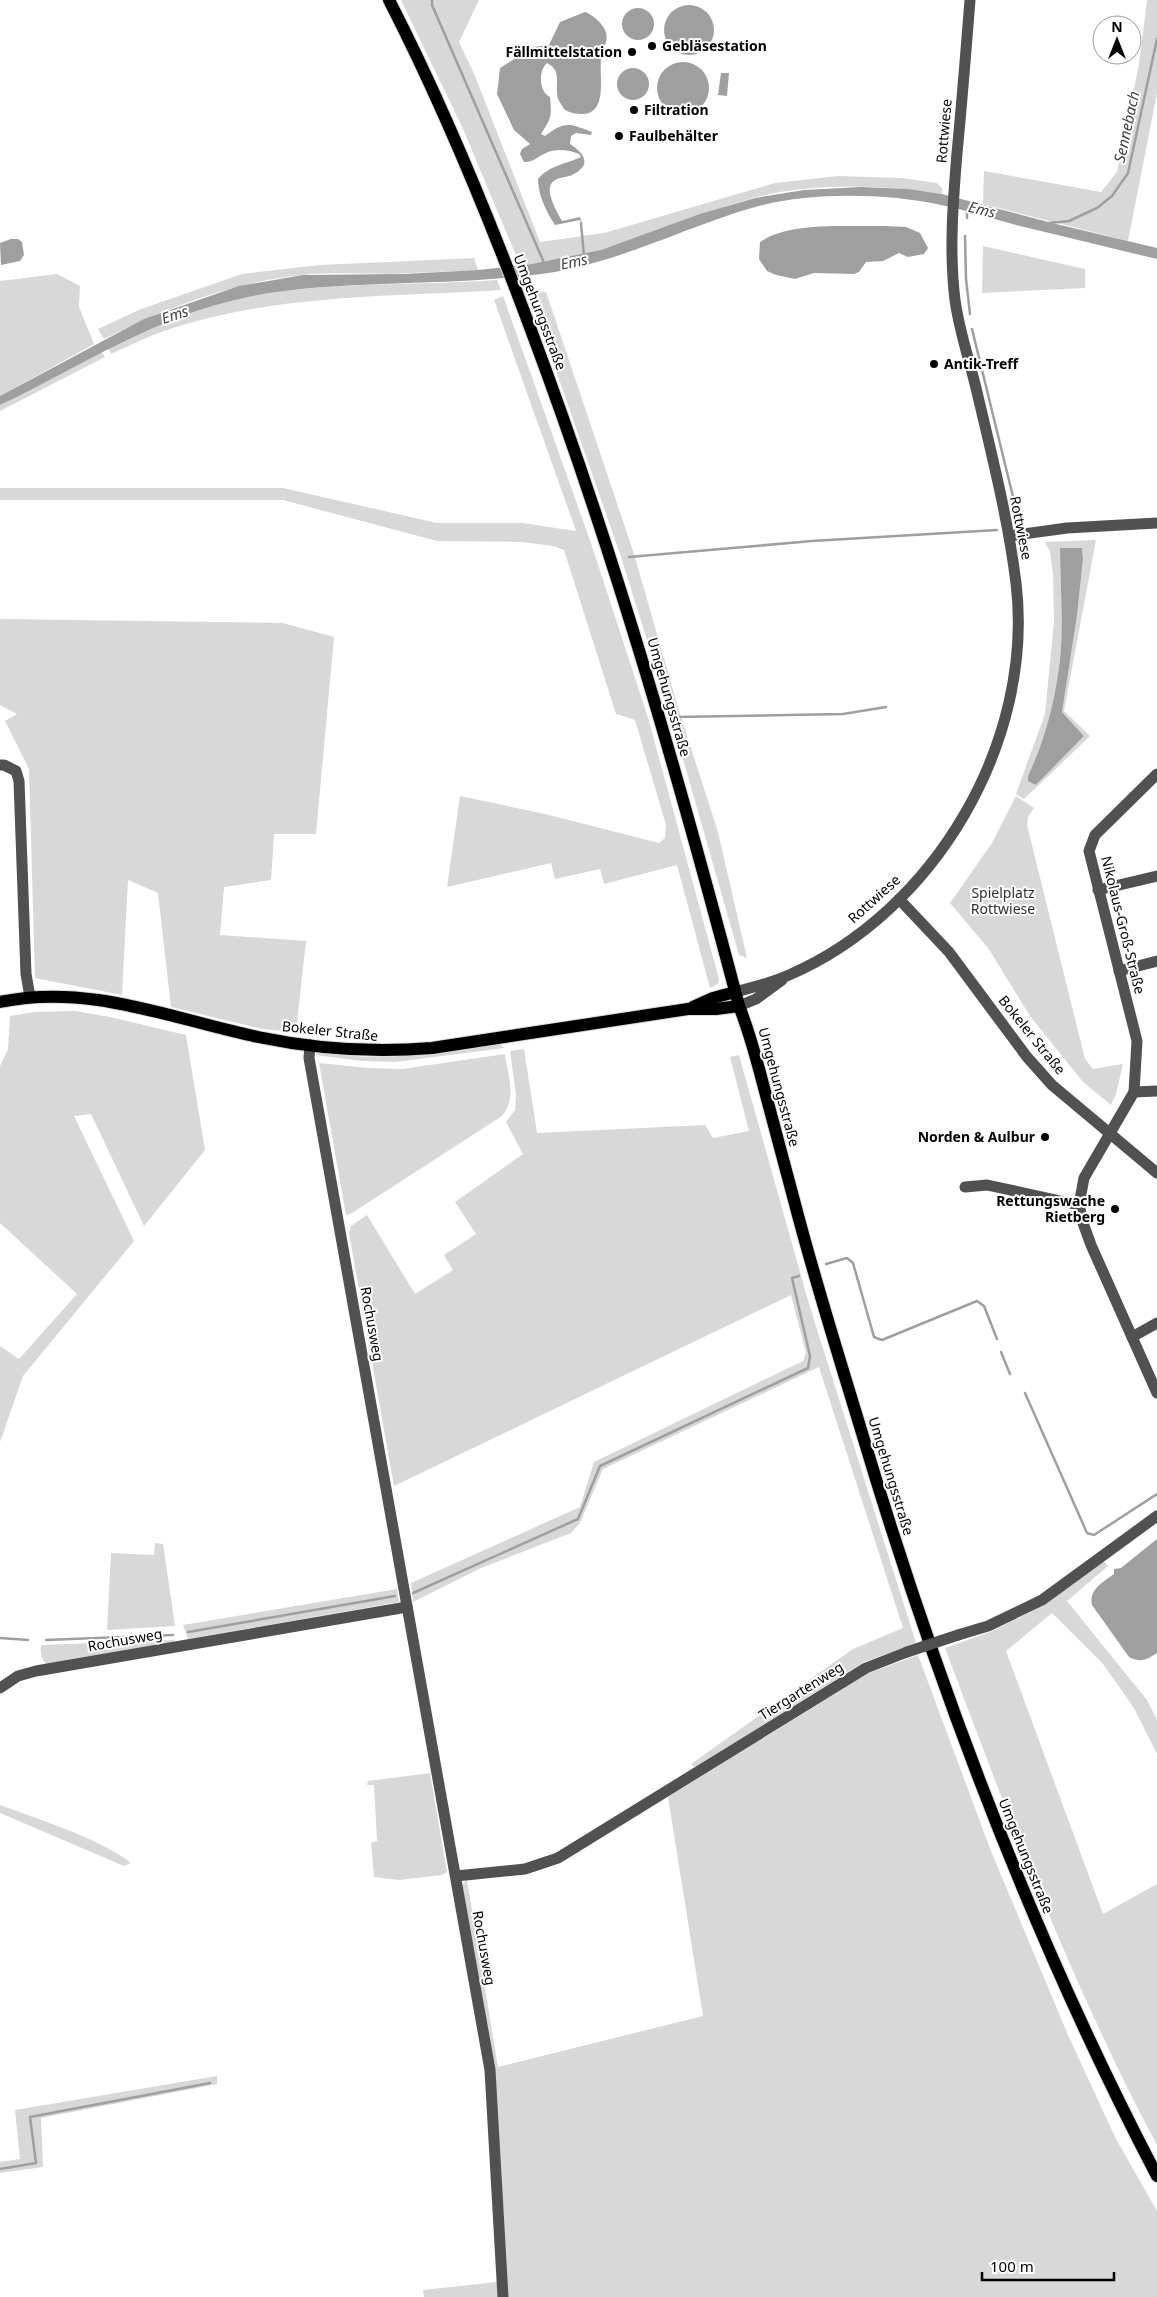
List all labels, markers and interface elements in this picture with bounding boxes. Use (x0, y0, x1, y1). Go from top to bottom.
north arrow (1092, 15, 1142, 65)
text: N (1111, 17, 1123, 36)
place label: Gebläsestation (662, 36, 767, 55)
marker: Gebläsestation (646, 40, 658, 52)
place label: Fällmittelstation (505, 42, 622, 61)
marker: Fällmittelstation (626, 46, 638, 58)
water label: Sennebach (1109, 89, 1143, 164)
street label: Rottwiese (931, 98, 956, 164)
place label: Filtration (644, 100, 709, 119)
marker: Filtration (628, 104, 640, 116)
place label: Faulbehälter (629, 126, 719, 145)
marker: Faulbehälter (613, 130, 625, 142)
water label: Ems (967, 196, 998, 222)
water label: Ems (558, 248, 590, 274)
street label: Umgehungsstraße (510, 251, 571, 373)
water label: Ems (159, 300, 191, 328)
place label: Antik-Treff (944, 354, 1019, 373)
marker: Antik-Treff (928, 358, 940, 370)
street label: Rottwiese (1006, 494, 1037, 561)
street label: Umgehungsstraße (643, 635, 696, 759)
street label: Nikolaus-Groß-Straße (1097, 854, 1150, 996)
street label: Rottwiese (843, 870, 904, 927)
park label: Spielplatz Rottwiese (971, 883, 1035, 918)
street label: Bokeler Straße (995, 991, 1070, 1078)
street label: Bokeler Straße (281, 1016, 379, 1045)
street label: Umgehungsstraße (754, 1025, 805, 1149)
place label: Norden & Aulbur (918, 1127, 1036, 1146)
marker: Norden & Aulbur (1039, 1131, 1051, 1143)
place label: Rettungswache Rietberg (996, 1191, 1105, 1226)
marker: Rettungswache Rietberg (1109, 1203, 1121, 1215)
street label: Rochusweg (357, 1285, 388, 1363)
street label: Umgehungsstraße (864, 1414, 919, 1538)
street label: Rochusweg (86, 1624, 164, 1655)
street label: Tiergartenweg (755, 1657, 847, 1724)
street label: Umgehungsstraße (995, 1795, 1058, 1916)
street label: Rochusweg (469, 1909, 500, 1987)
scale bar (982, 2250, 1114, 2282)
text: 100 m (990, 2256, 1034, 2276)

